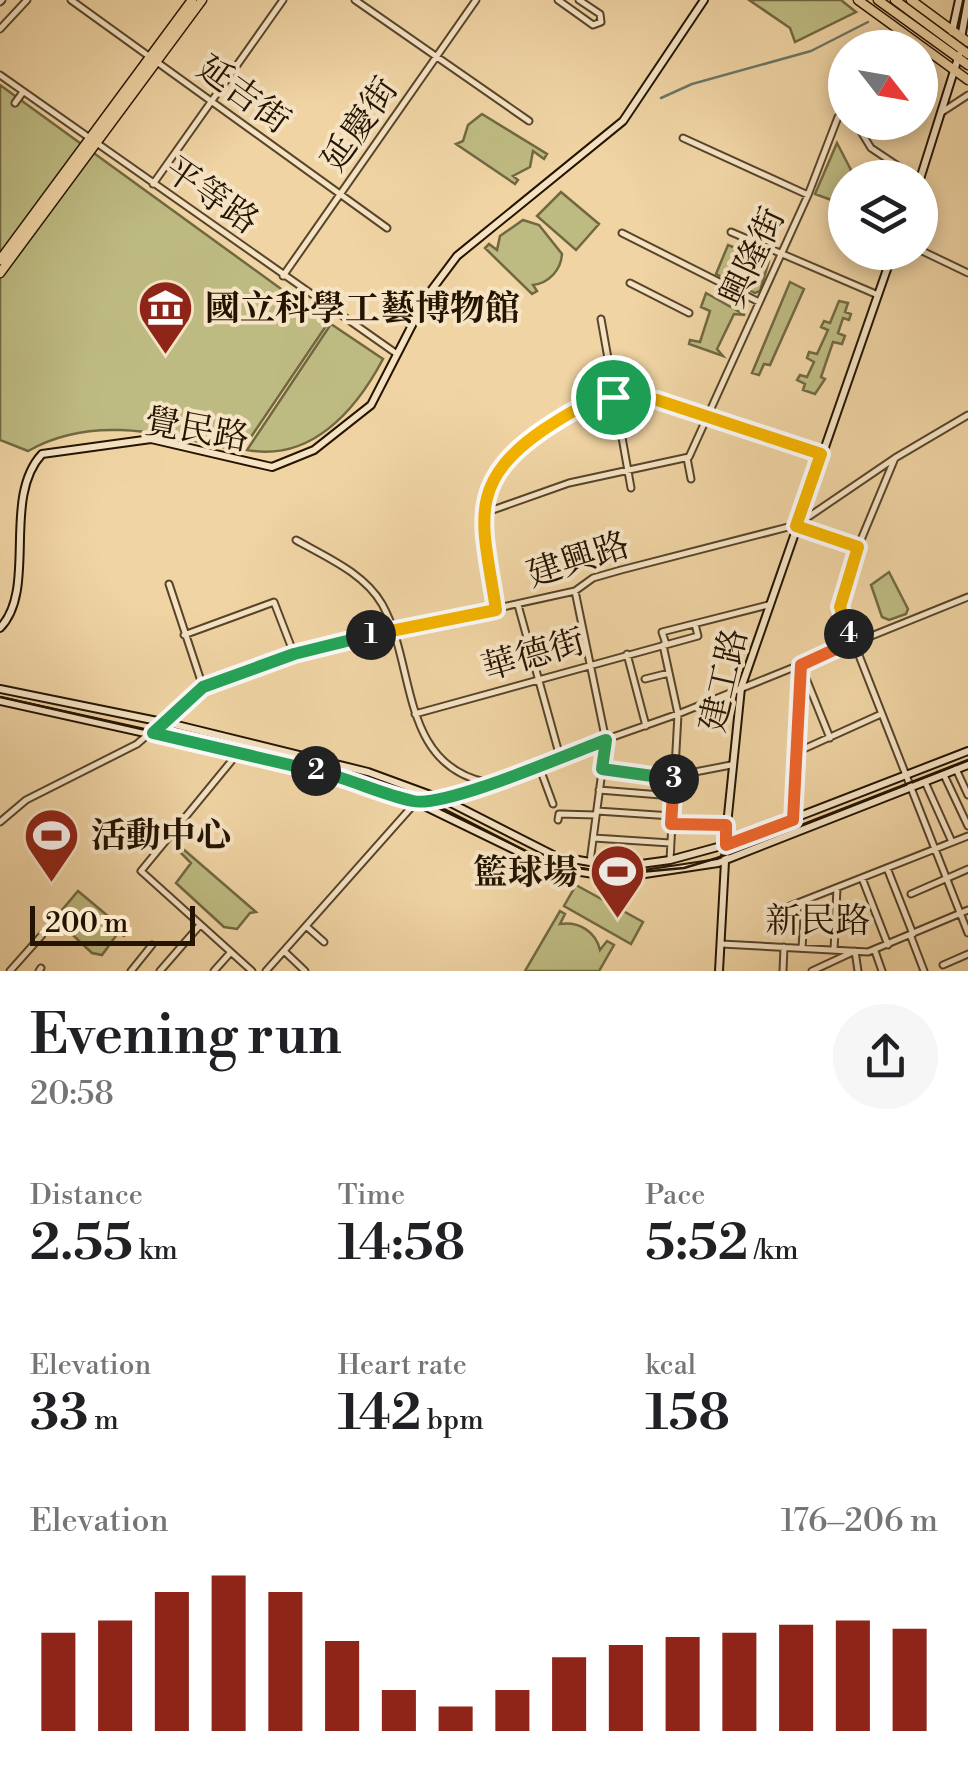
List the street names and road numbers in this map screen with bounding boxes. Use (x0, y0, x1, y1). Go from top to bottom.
street label: 延吉街 (188, 47, 298, 143)
street label: 延慶街 (312, 70, 408, 180)
street label: 平等路 (156, 148, 266, 244)
street label: 興隆街 (712, 201, 795, 314)
street label: 覺民路 (141, 400, 252, 461)
street label: 建興路 (522, 524, 635, 597)
street label: 華德街 (477, 620, 590, 691)
street label: 建工路 (692, 624, 757, 736)
street label: 新民路 (765, 900, 871, 943)

